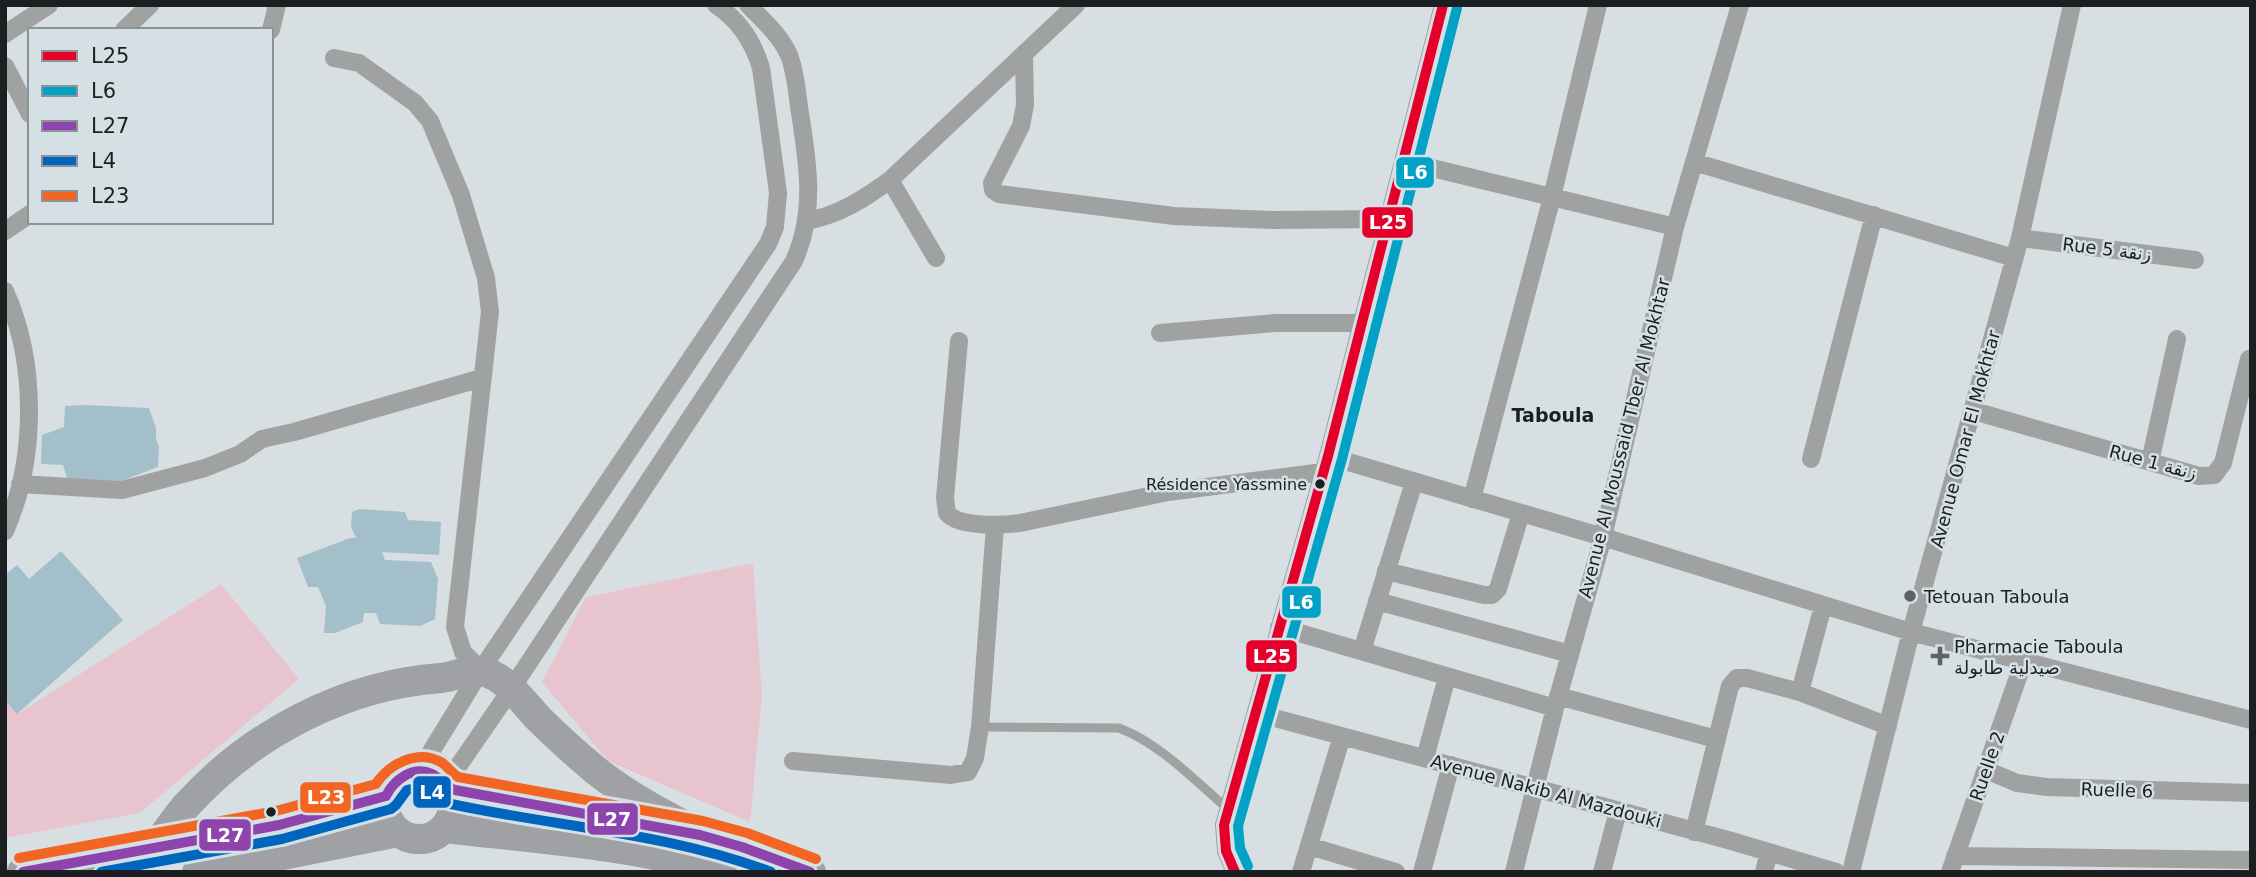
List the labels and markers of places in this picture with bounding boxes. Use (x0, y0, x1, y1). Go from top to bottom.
place label: Résidence Yassmine (1146, 475, 1307, 494)
marker: Résidence Yassmine (1313, 477, 1327, 491)
place label: Tetouan Taboula (1923, 586, 2070, 607)
marker: Tetouan Taboula (1902, 588, 1918, 604)
place label: Pharmacie Taboula صيدلية طابولة (1954, 636, 2124, 679)
marker: Pharmacie Taboula صيدلية طابولة (1932, 648, 1948, 664)
unlabelled marker (264, 805, 278, 819)

